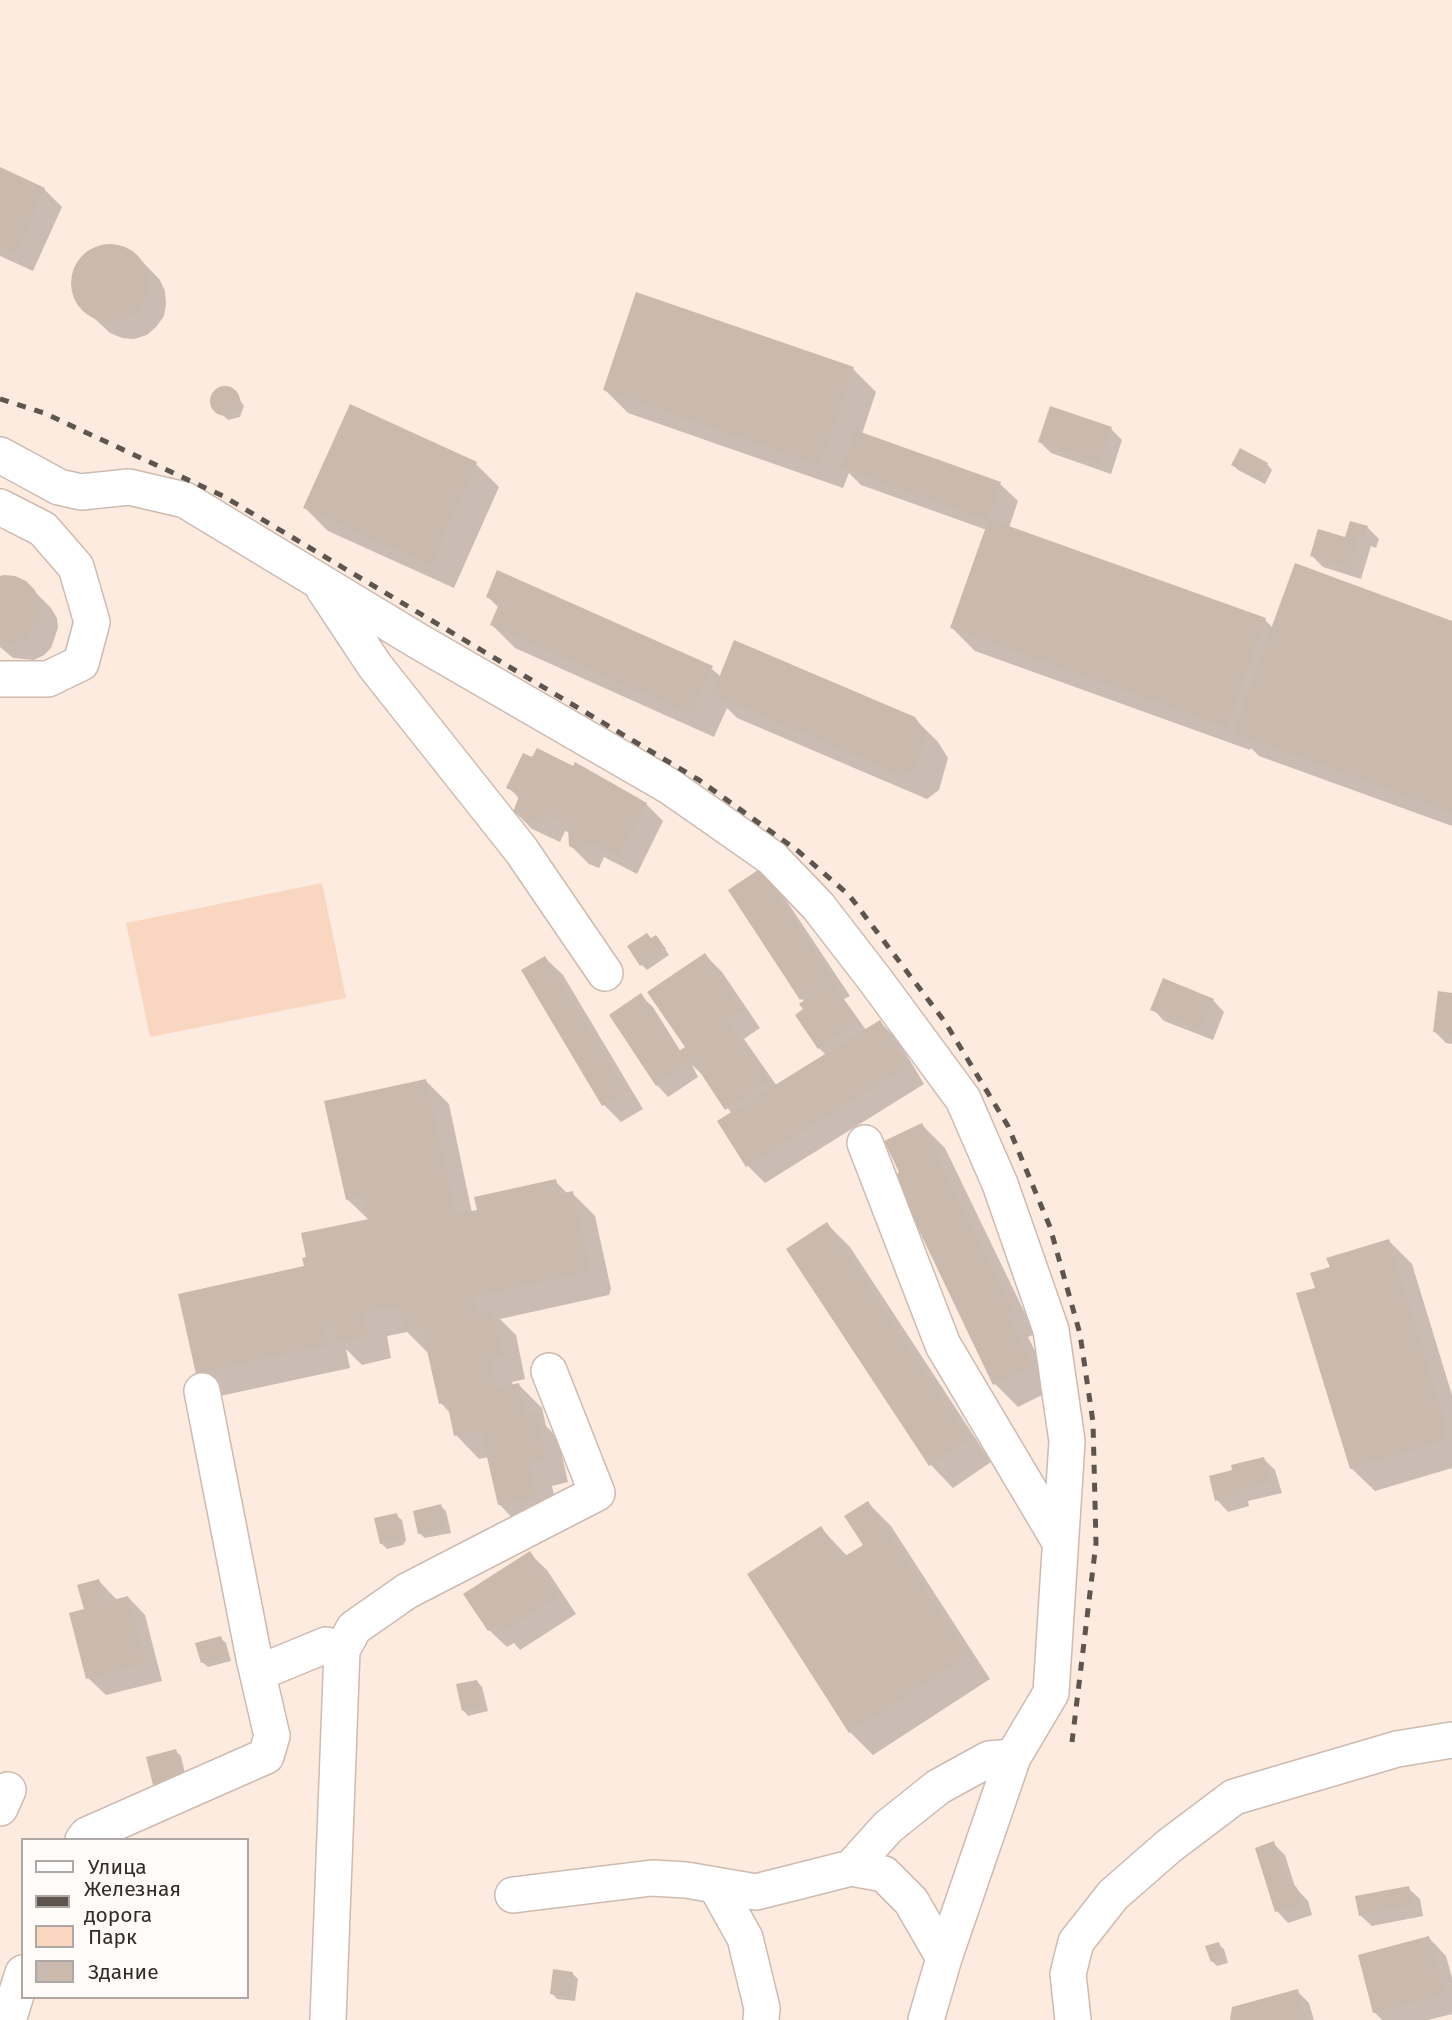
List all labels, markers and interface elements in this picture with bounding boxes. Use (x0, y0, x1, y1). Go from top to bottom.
legend (21, 1838, 248, 1999)
text: Улица (88, 1854, 147, 1880)
text: Железная дорога (84, 1876, 181, 1928)
text: Парк (88, 1924, 137, 1950)
text: Здание (88, 1959, 159, 1985)

